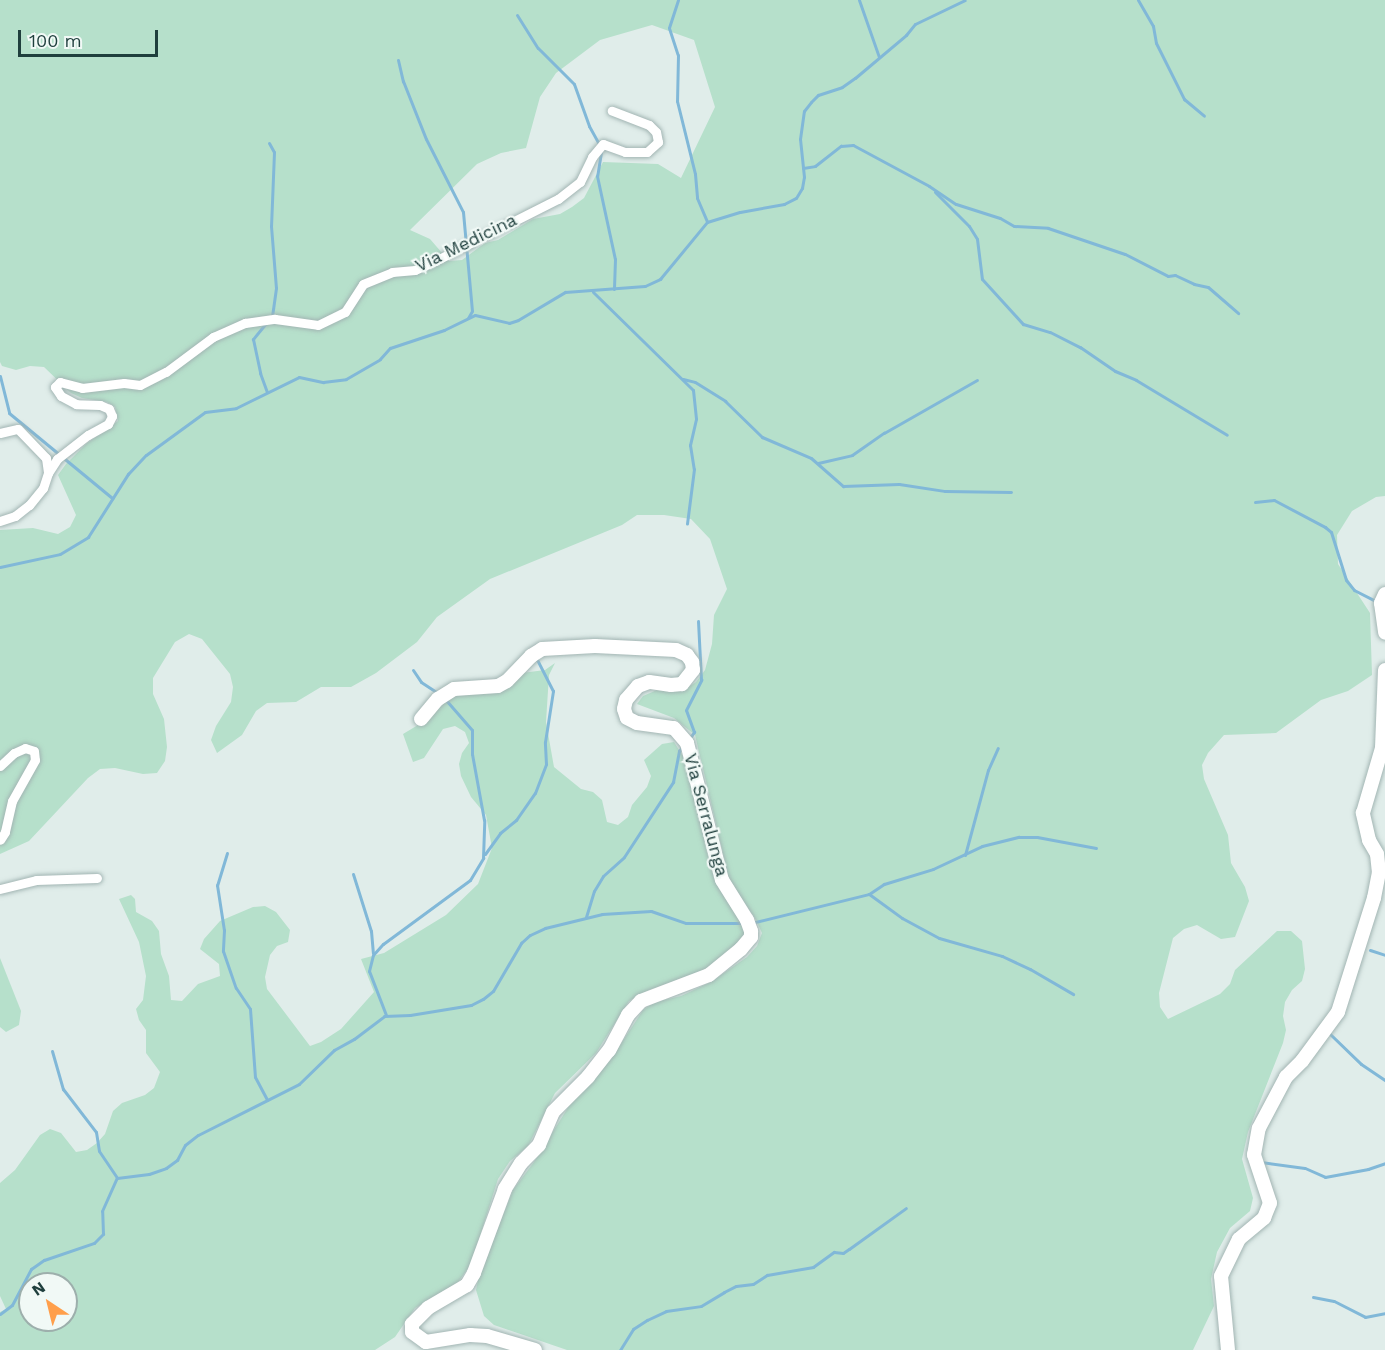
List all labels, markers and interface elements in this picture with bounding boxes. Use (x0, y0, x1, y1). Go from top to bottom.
scale bar (21, 18, 160, 56)
text: 100 m (29, 30, 82, 51)
street label: Via Medicina (412, 209, 520, 277)
street label: Via Serralunga (679, 751, 733, 879)
north arrow (18, 1272, 78, 1332)
text: N (28, 1277, 49, 1300)

